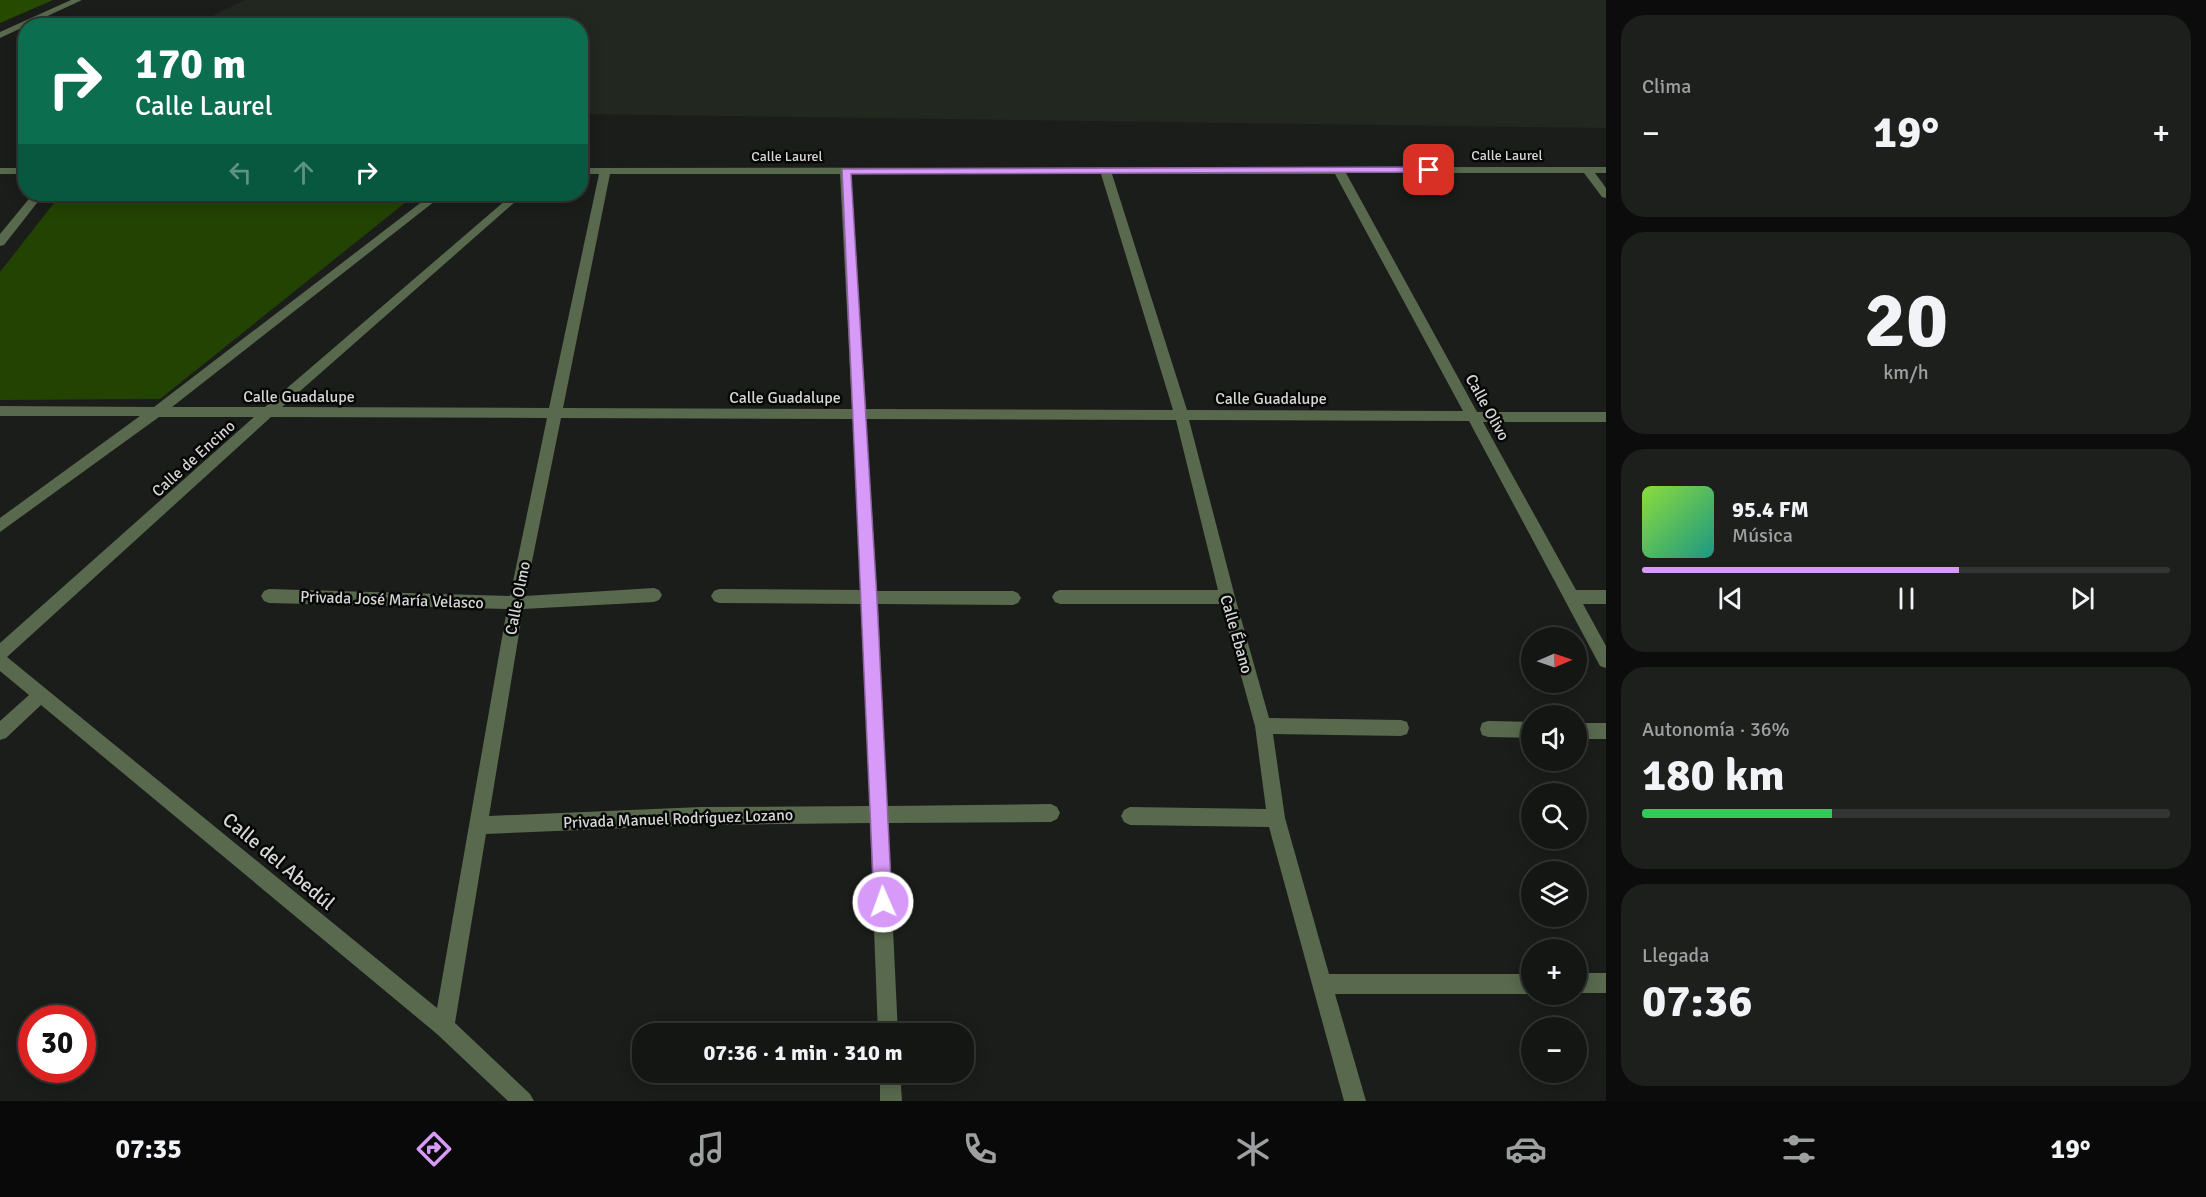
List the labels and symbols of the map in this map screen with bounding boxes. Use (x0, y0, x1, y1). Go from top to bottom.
pin (1403, 144, 1454, 195)
street label: Calle Laurel (1471, 147, 1543, 164)
street label: Calle Laurel (751, 148, 823, 165)
street label: Calle Olivo (1461, 371, 1514, 444)
street label: Calle Guadalupe (243, 387, 355, 407)
street label: Calle Guadalupe (729, 388, 841, 408)
street label: Calle Guadalupe (1215, 389, 1327, 409)
street label: Calle de Encino (148, 416, 239, 501)
street label: Calle Olmo (501, 560, 535, 637)
street label: Privada José María Velasco (300, 587, 484, 613)
street label: Calle Ébano (1215, 593, 1257, 676)
north arrow (1521, 627, 1587, 693)
street label: Privada Manuel Rodríguez Lozano (563, 805, 793, 833)
street label: Calle del Abedúl (217, 807, 340, 916)
position arrow (851, 870, 915, 934)
speed limit sign: 30 (18, 1005, 96, 1083)

